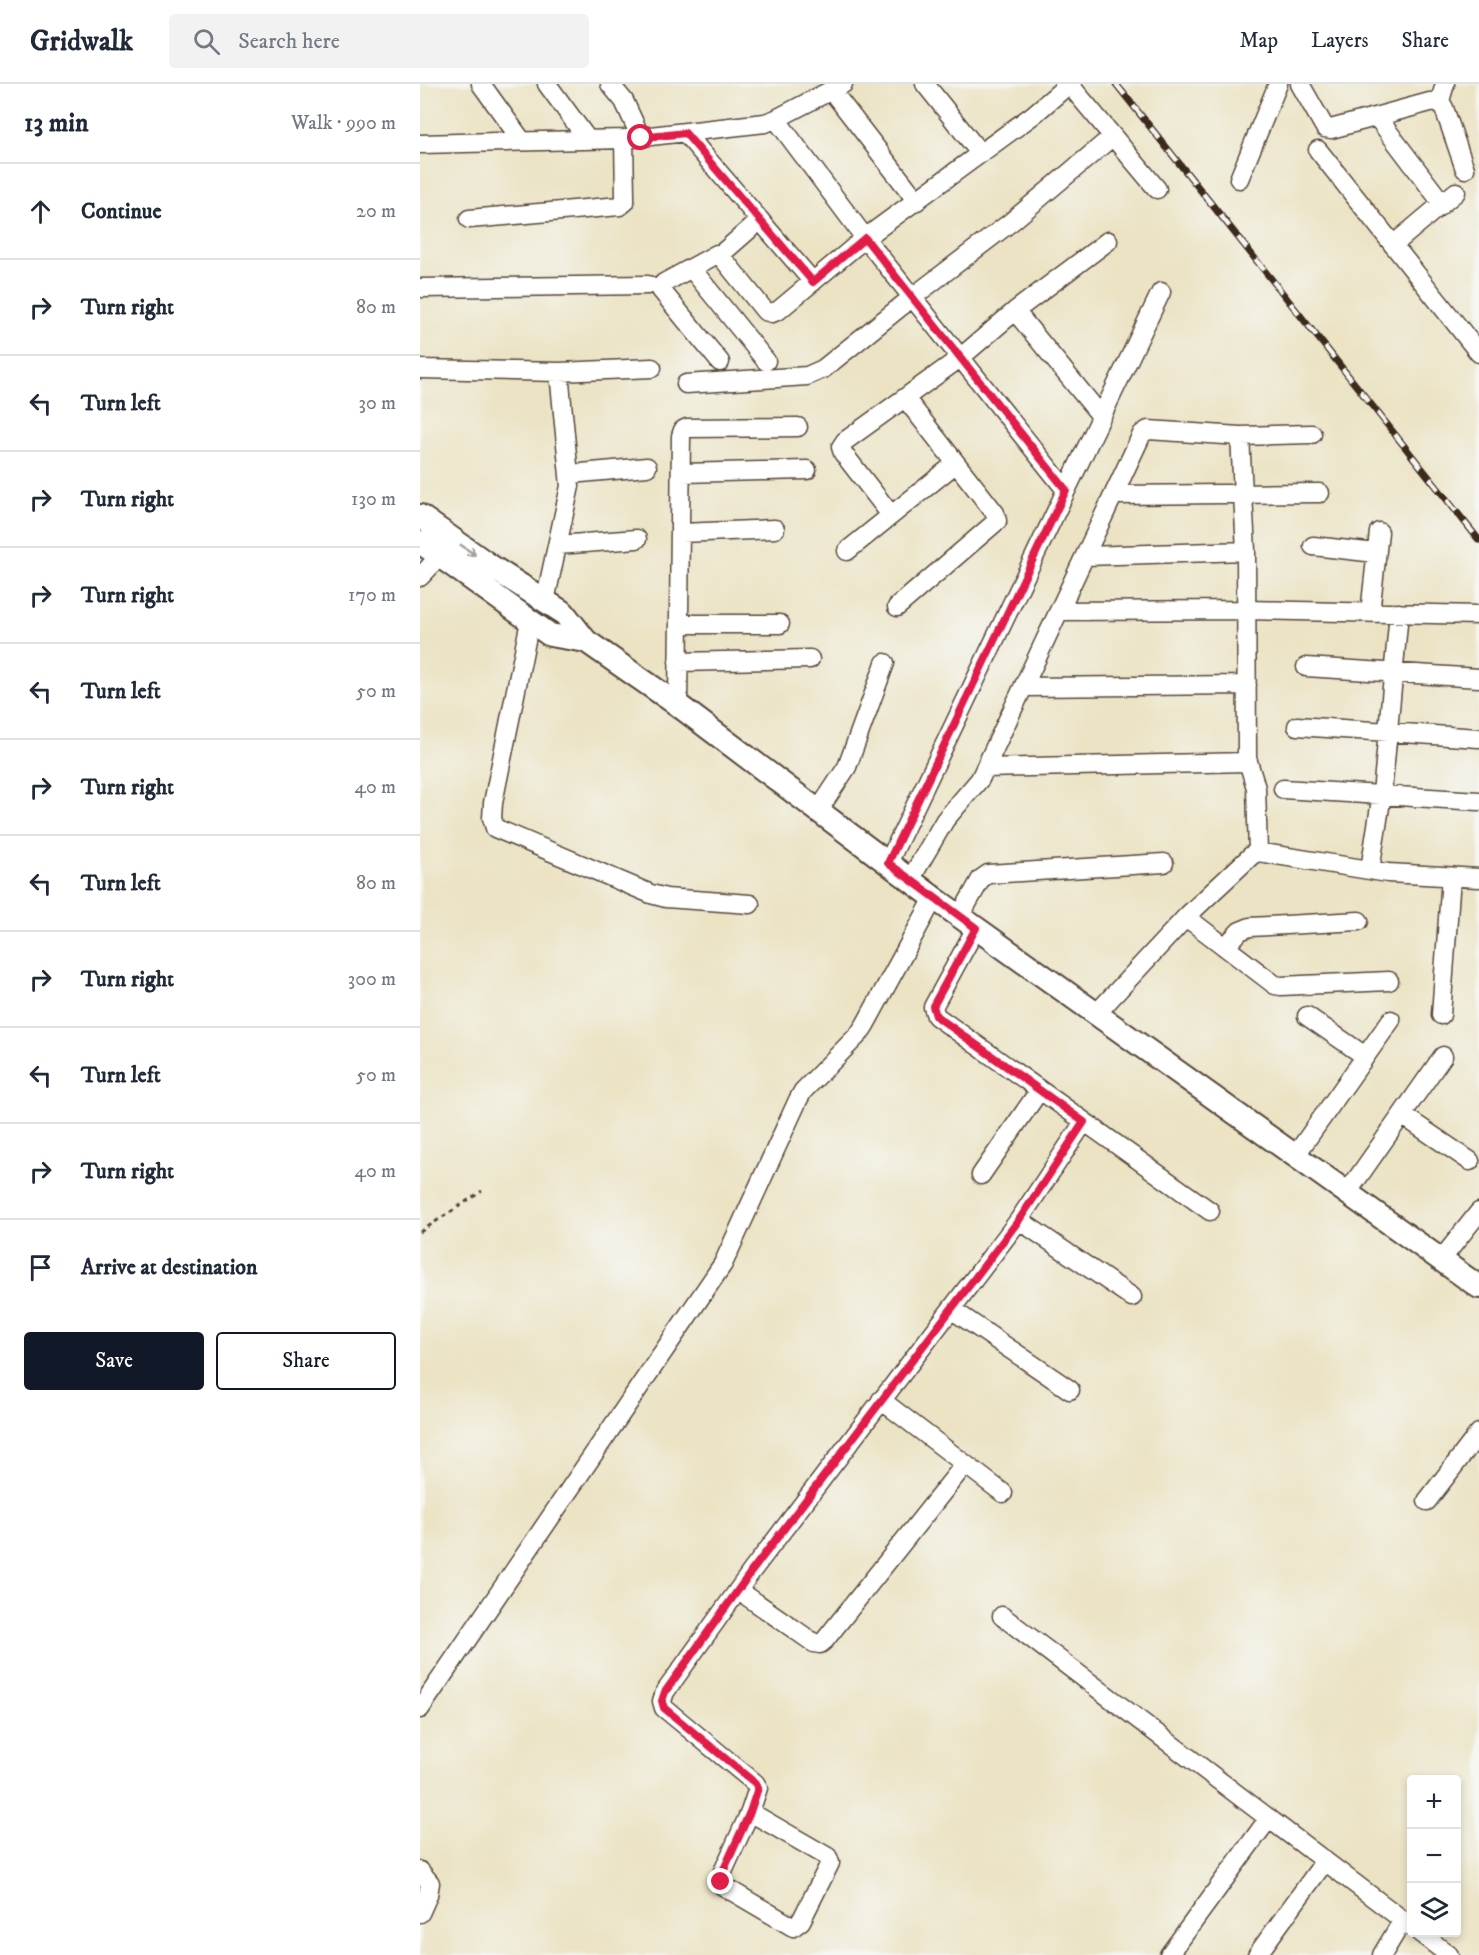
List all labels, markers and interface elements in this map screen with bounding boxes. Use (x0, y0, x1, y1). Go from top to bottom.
search box (169, 14, 589, 68)
text: Gridwalk (30, 24, 133, 59)
icon: search (190, 25, 223, 58)
text: Search here (238, 28, 340, 55)
text: Map (1239, 28, 1278, 54)
text: Layers (1311, 28, 1369, 54)
text: Share (1402, 28, 1449, 54)
text: 13 min (24, 107, 89, 140)
text: Walk · 990 m (291, 111, 396, 136)
route start (627, 124, 653, 150)
icon: ahead (24, 195, 57, 228)
text: Continue (81, 198, 162, 225)
text: 20 m (356, 199, 396, 224)
icon: right (24, 291, 57, 324)
text: Turn right (81, 294, 174, 321)
text: 80 m (356, 295, 396, 320)
icon: left (24, 387, 57, 420)
text: Turn left (81, 390, 161, 417)
text: 30 m (358, 391, 396, 416)
icon: right (24, 483, 57, 516)
text: Turn right (81, 486, 174, 513)
text: 130 m (351, 487, 396, 512)
one-way arrow (459, 544, 475, 556)
icon: right (24, 579, 57, 612)
text: Turn right (81, 582, 174, 609)
text: 170 m (348, 583, 396, 608)
icon: left (24, 675, 57, 708)
text: Turn left (81, 678, 161, 705)
text: 50 m (356, 679, 396, 704)
icon: right (24, 771, 57, 804)
text: Turn right (81, 774, 174, 801)
text: 40 m (354, 775, 396, 800)
icon: left (24, 867, 57, 900)
text: Turn left (81, 870, 161, 897)
text: 80 m (356, 871, 396, 896)
icon: right (24, 963, 57, 996)
text: Turn right (81, 966, 174, 993)
text: 300 m (348, 967, 396, 992)
icon: left (24, 1059, 57, 1092)
text: Turn left (81, 1062, 161, 1089)
text: 50 m (356, 1063, 396, 1088)
icon: right (24, 1155, 57, 1188)
text: Turn right (81, 1158, 174, 1185)
text: 40 m (354, 1159, 396, 1184)
icon: arrive (24, 1251, 57, 1284)
text: Arrive at destination (81, 1254, 258, 1281)
button: Save (24, 1332, 204, 1390)
button: Share (216, 1332, 396, 1390)
map controls (1407, 1775, 1461, 1937)
button: + (1407, 1775, 1461, 1829)
button: − (1407, 1829, 1461, 1883)
route end (707, 1868, 733, 1894)
button: layers (1407, 1883, 1461, 1937)

